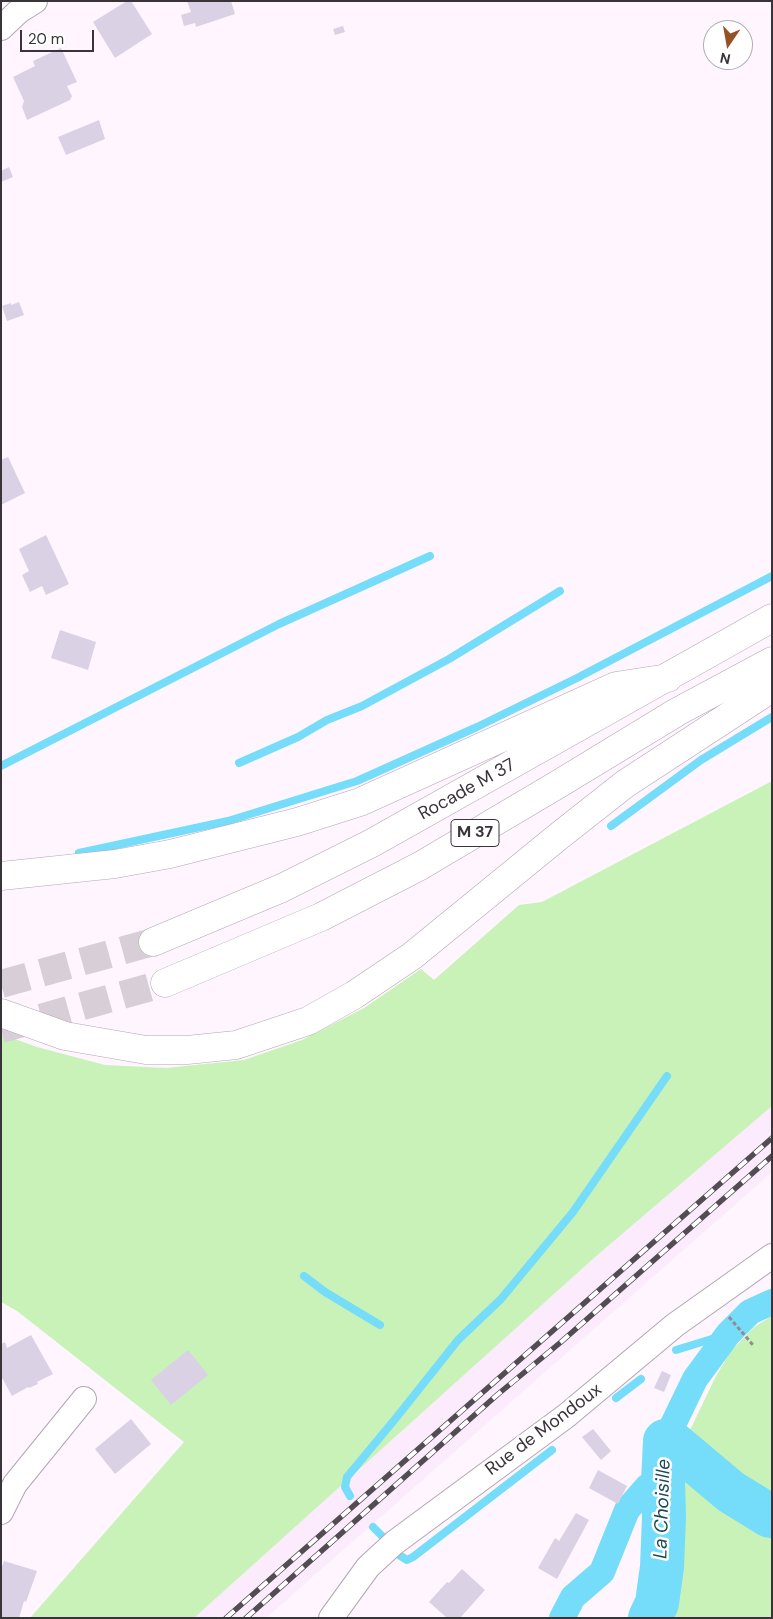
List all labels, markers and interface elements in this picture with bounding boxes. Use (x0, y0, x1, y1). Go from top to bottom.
scale bar (22, 20, 96, 52)
north arrow (703, 20, 753, 70)
text: 20 m (28, 29, 64, 49)
text: N (718, 49, 732, 69)
street label: Rocade M 37 (415, 755, 519, 825)
road number: M 37 (451, 820, 499, 846)
street label: Rue de Mondoux (482, 1379, 606, 1481)
water label: La Choisille (650, 1459, 676, 1559)

